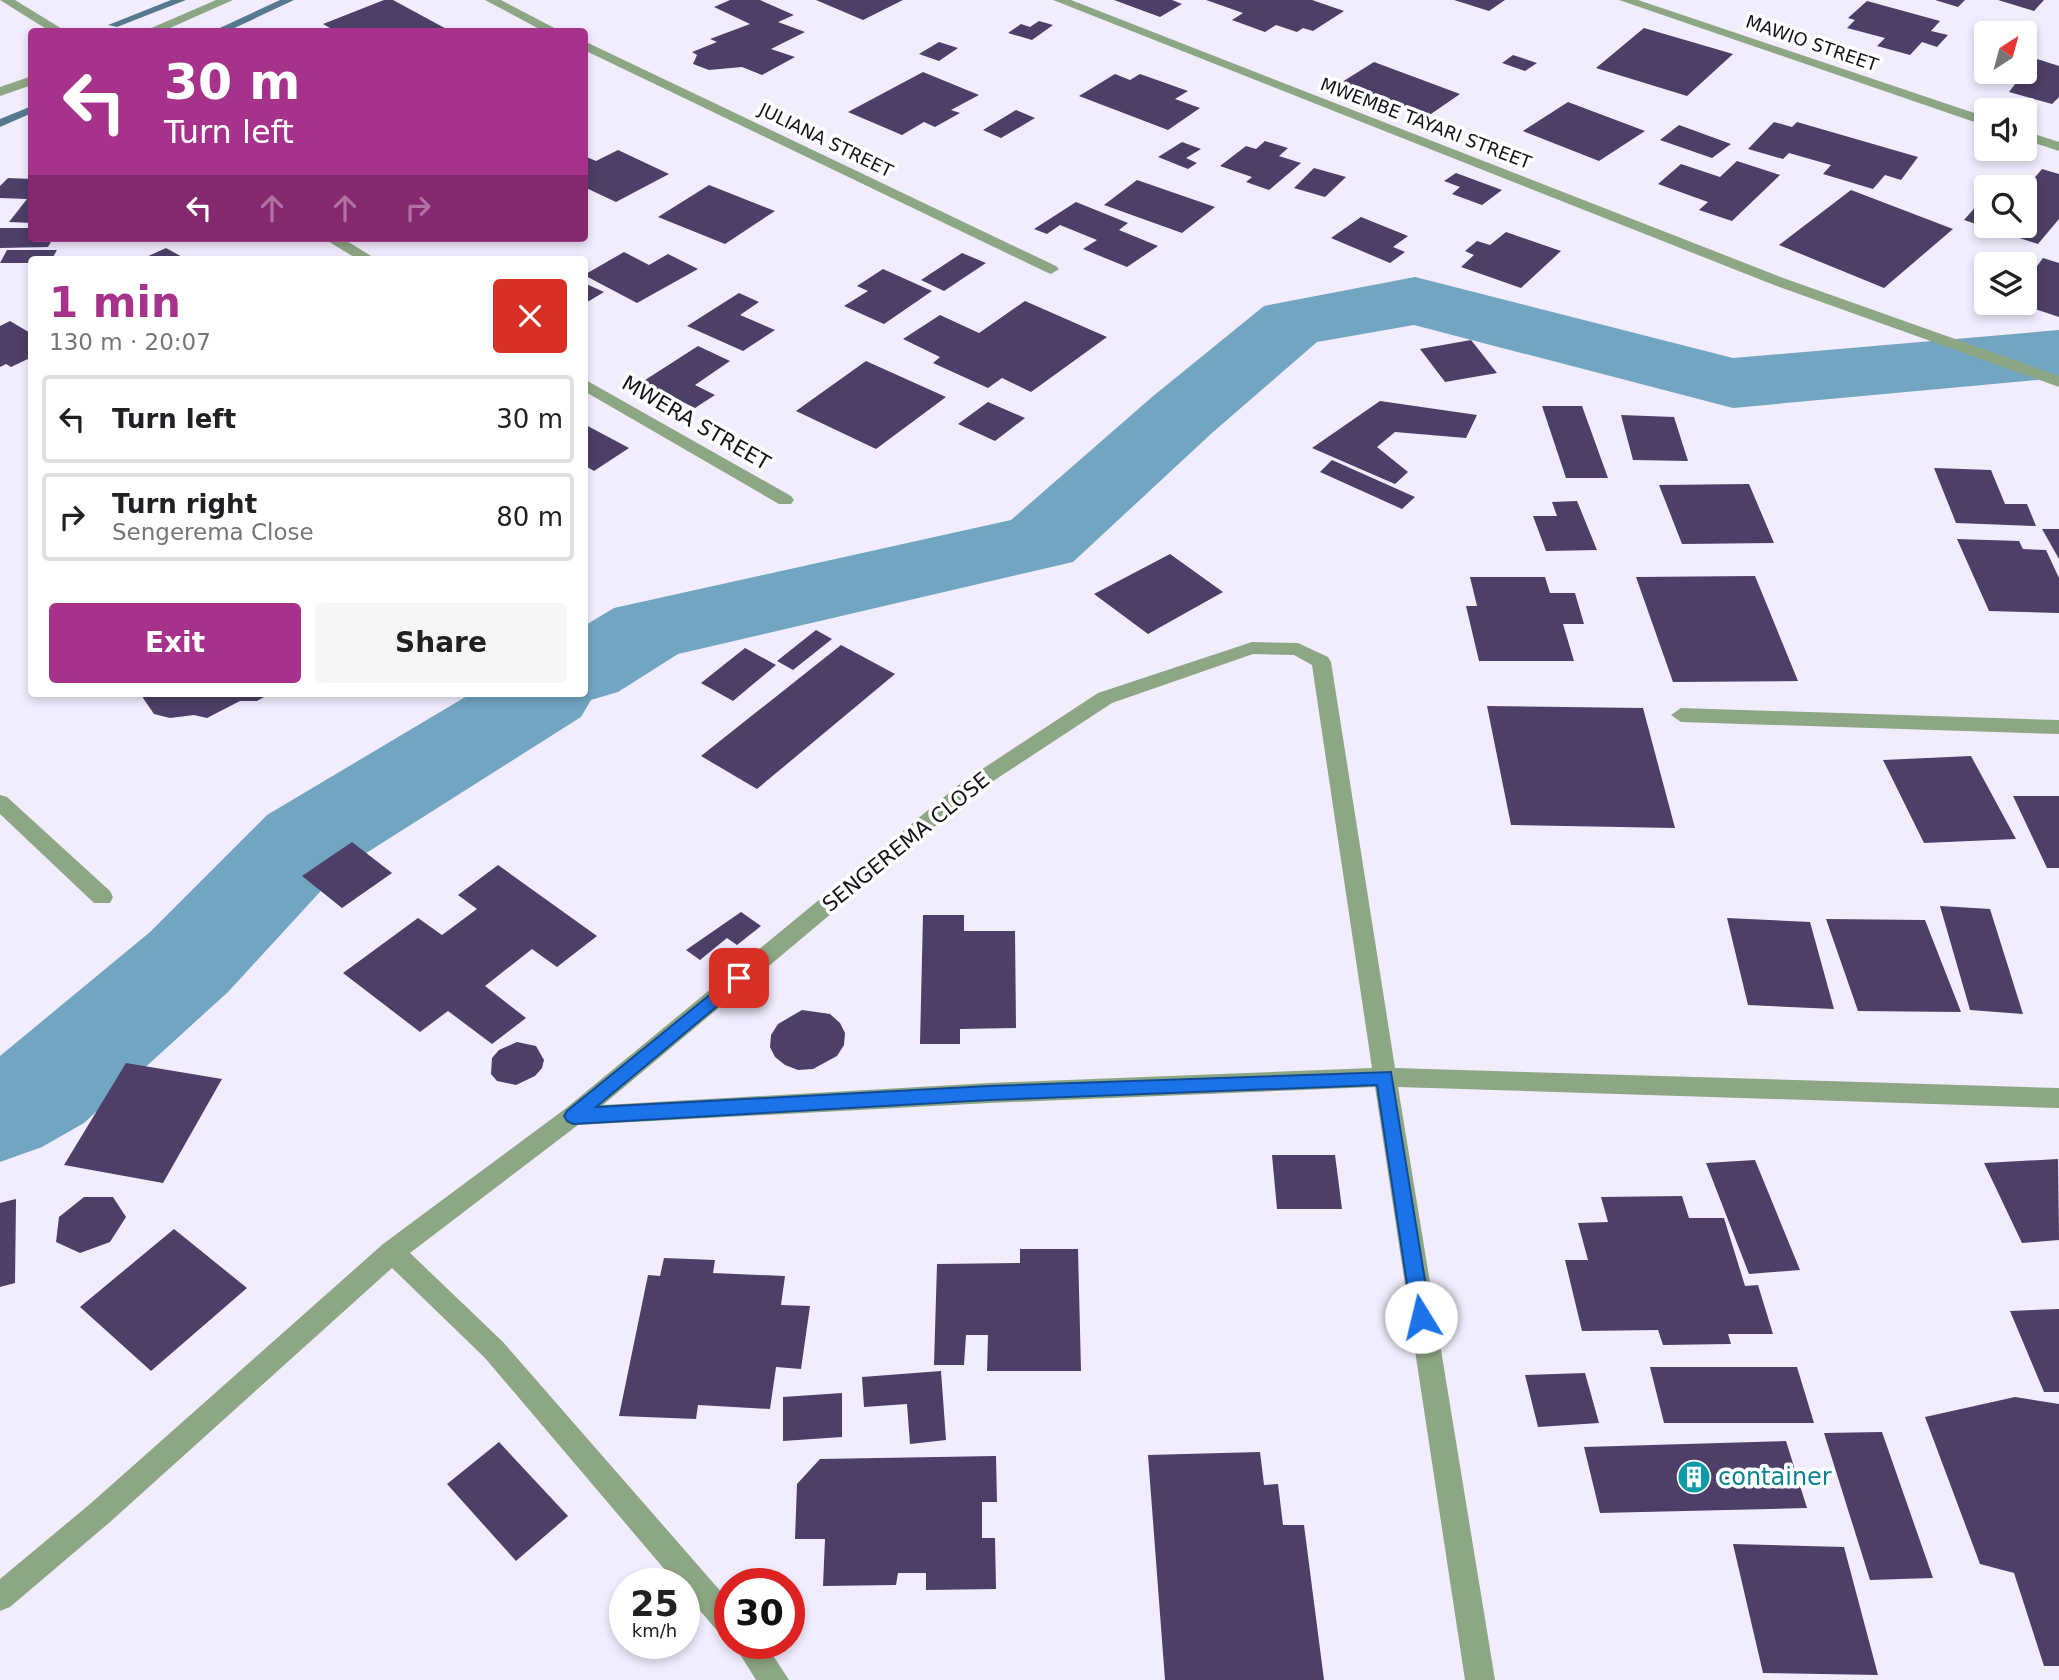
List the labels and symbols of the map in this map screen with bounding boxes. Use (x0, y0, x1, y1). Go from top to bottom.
street label: MAWIO STREET (1743, 11, 1882, 76)
north arrow (1974, 21, 2037, 84)
street label: MWEMBE TAYARI STREET (1318, 73, 1535, 173)
street label: JULIANA STREET (755, 98, 897, 182)
street label: MWERA STREET (618, 371, 774, 475)
street label: SENGEREMA CLOSE (818, 767, 994, 917)
pin (709, 948, 769, 1008)
position arrow (1384, 1280, 1458, 1354)
building icon: container (1675, 1458, 1713, 1496)
place label: container (1718, 1463, 1832, 1491)
speed limit sign: 30 (714, 1568, 805, 1659)

